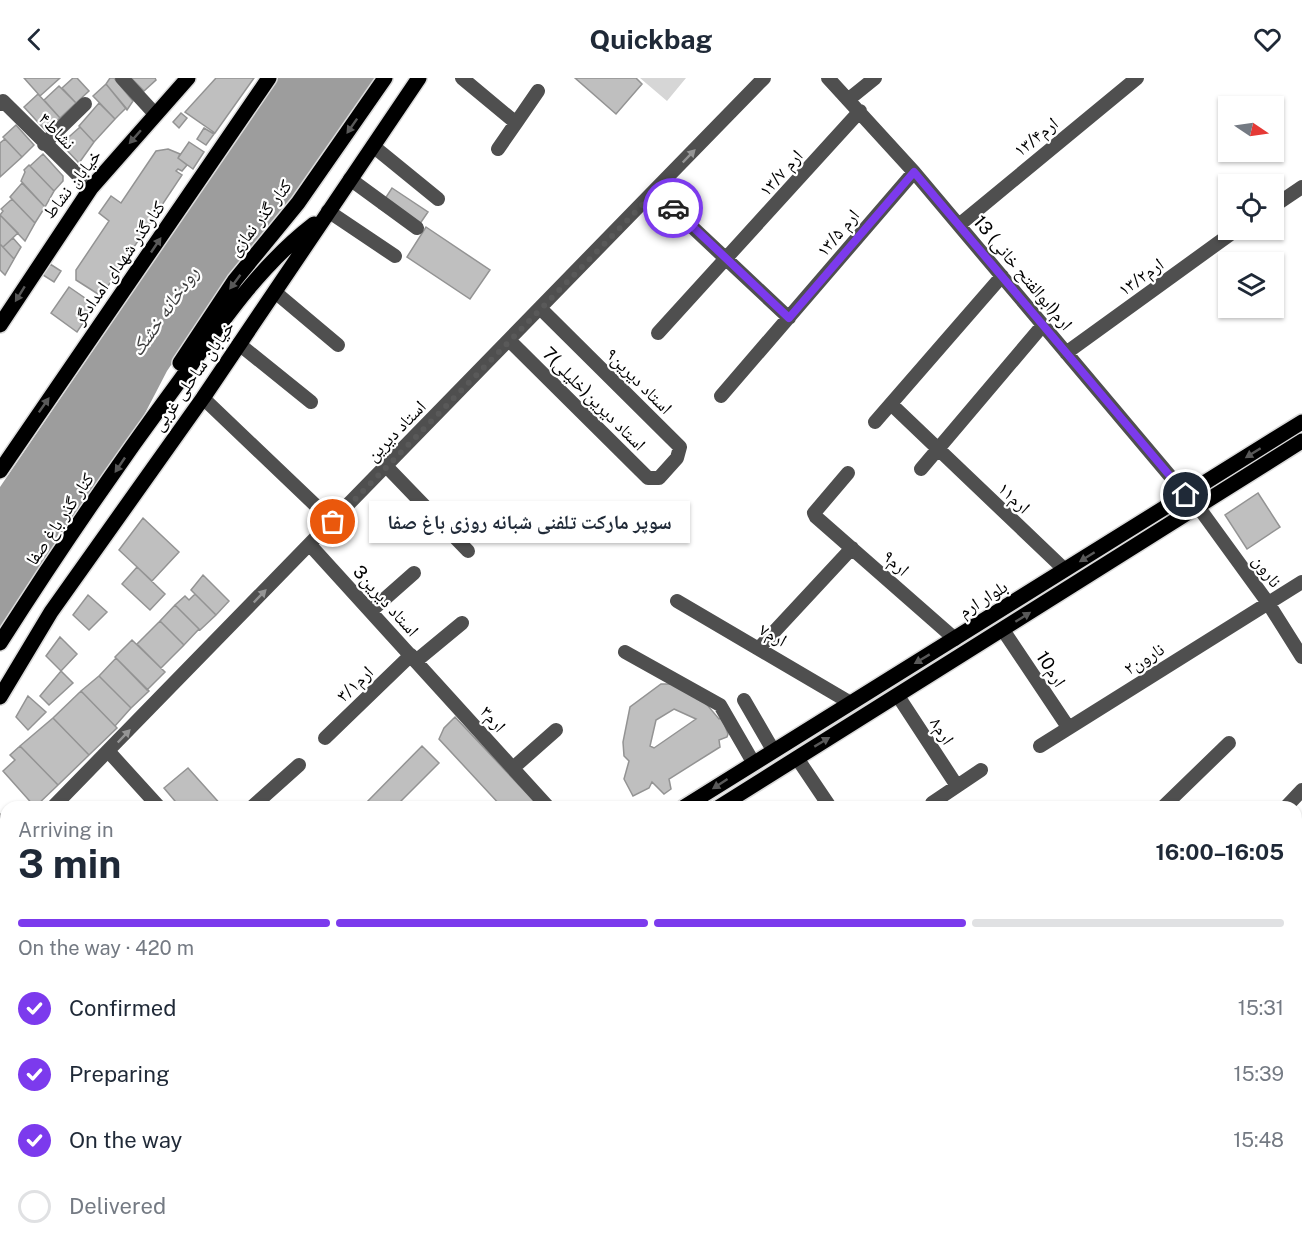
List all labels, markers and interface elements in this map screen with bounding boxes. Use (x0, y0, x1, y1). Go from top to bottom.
icon: back (18, 23, 51, 56)
text: Quickbag (589, 23, 713, 55)
icon: heart (1251, 23, 1284, 56)
north arrow (1218, 96, 1284, 162)
map controls (1218, 96, 1284, 318)
street label: نشاط۴ (35, 108, 80, 154)
street label: ۱۳/۴ارم (1009, 113, 1063, 162)
one-way arrow (346, 118, 358, 134)
one-way arrow (129, 129, 142, 144)
street label: خیابان نشاط (38, 145, 106, 223)
street label: ۱۳/۷ ارم (754, 145, 808, 201)
one-way arrow (682, 149, 696, 163)
button: locate (1218, 174, 1284, 240)
street label: کنار گذر نمازی (223, 175, 297, 261)
courier (643, 178, 703, 238)
icon: car (657, 192, 690, 225)
street label: کنارگذر شهدای امدادگر (68, 196, 170, 330)
street label: ۱۳/۵ ارم (812, 205, 865, 262)
street label: 13 ارم(ابوالفتح خانی) (968, 211, 1077, 335)
one-way arrow (150, 237, 162, 253)
button: layers (1218, 252, 1284, 318)
street label: ۱۳/۲ارم (1114, 253, 1169, 302)
water label: رودخانه خشک (124, 261, 204, 360)
one-way arrow (229, 274, 241, 290)
one-way arrow (15, 286, 26, 302)
street label: خیابان ساحلی غربی (147, 317, 239, 435)
street label: 7استاد دیرین(خلیلی) (538, 343, 650, 455)
street label: استاد دیرین۹ (601, 343, 677, 419)
street label: استاد دیرین (361, 396, 431, 466)
one-way arrow (38, 397, 50, 413)
one-way arrow (1245, 447, 1261, 459)
one-way arrow (115, 457, 126, 473)
street label: کنار گذر باغ صفا (21, 468, 99, 569)
pin (1160, 469, 1211, 520)
street label: ارم۱۱ (993, 478, 1035, 519)
icon: home (1169, 478, 1202, 511)
pin (307, 496, 358, 547)
callout: سوپر مارکت تلفنی شبانه روزی باغ صفا (369, 501, 690, 543)
icon: bag (316, 505, 349, 538)
text: سوپر مارکت تلفنی شبانه روزی باغ صفا (387, 510, 672, 534)
street label: ارم۹ (878, 545, 914, 581)
street label: نارون (1248, 550, 1286, 592)
one-way arrow (1079, 551, 1096, 562)
street label: 3استاد دیرین (348, 561, 424, 641)
street label: بلوار ارم (955, 575, 1012, 623)
one-way arrow (253, 589, 267, 604)
one-way arrow (1015, 612, 1031, 623)
street label: ارم۷ (755, 618, 791, 652)
street label: نارون۲ (1120, 638, 1168, 680)
street label: ارم10 (1030, 647, 1071, 692)
one-way arrow (913, 654, 930, 664)
street label: ۳/۱ارم (332, 661, 379, 707)
street label: ارم۳ (475, 701, 511, 737)
street label: ارم۸ (924, 713, 959, 749)
one-way arrow (117, 729, 131, 744)
one-way arrow (814, 737, 830, 748)
one-way arrow (712, 778, 728, 789)
text: Arriving in (18, 818, 113, 842)
text: 16:00–16:05 (1155, 839, 1284, 865)
text: 3 min (18, 841, 121, 887)
text: On the way · 420 m (18, 936, 194, 960)
icon: check (18, 992, 51, 1025)
text: Confirmed (69, 995, 176, 1021)
text: 15:31 (1238, 996, 1284, 1020)
icon: check (18, 1058, 51, 1091)
text: Preparing (69, 1061, 170, 1087)
text: 15:39 (1234, 1062, 1284, 1086)
icon: check (18, 1124, 51, 1157)
text: On the way (69, 1127, 182, 1153)
text: 15:48 (1233, 1128, 1284, 1152)
text: Delivered (69, 1193, 166, 1219)

